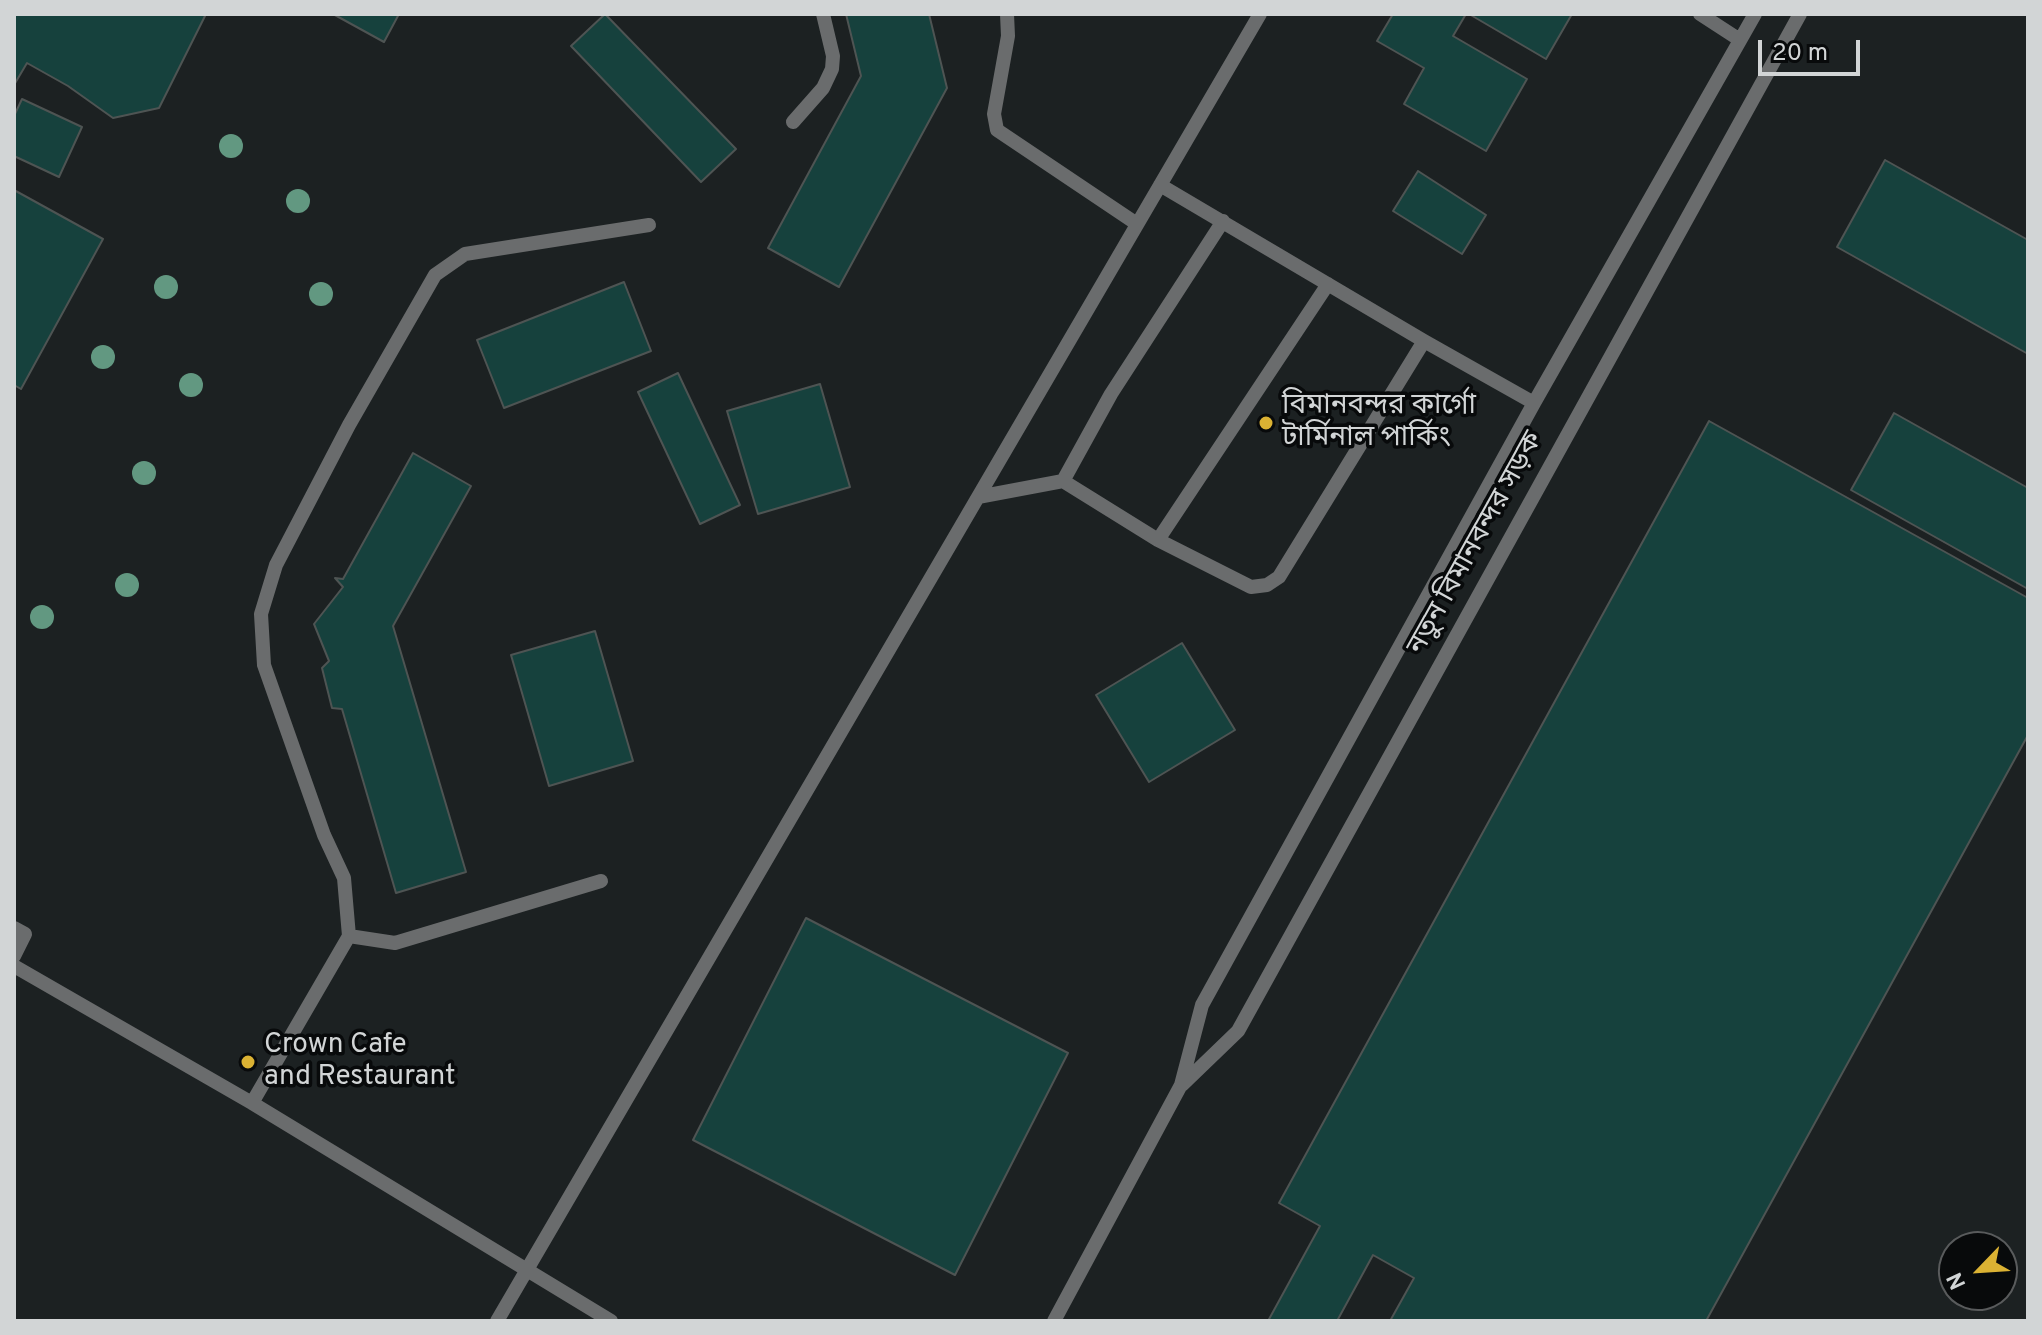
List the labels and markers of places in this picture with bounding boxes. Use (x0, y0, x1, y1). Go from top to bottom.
place label: বিমানবন্দর কার্গো টার্মিনাল পার্কিং (1282, 390, 1476, 456)
marker: বিমানবন্দর কার্গো টার্মিনাল পার্কিং (1257, 414, 1275, 432)
place label: Crown Cafe and Restaurant (264, 1029, 455, 1095)
marker: Crown Cafe and Restaurant (239, 1053, 257, 1071)

